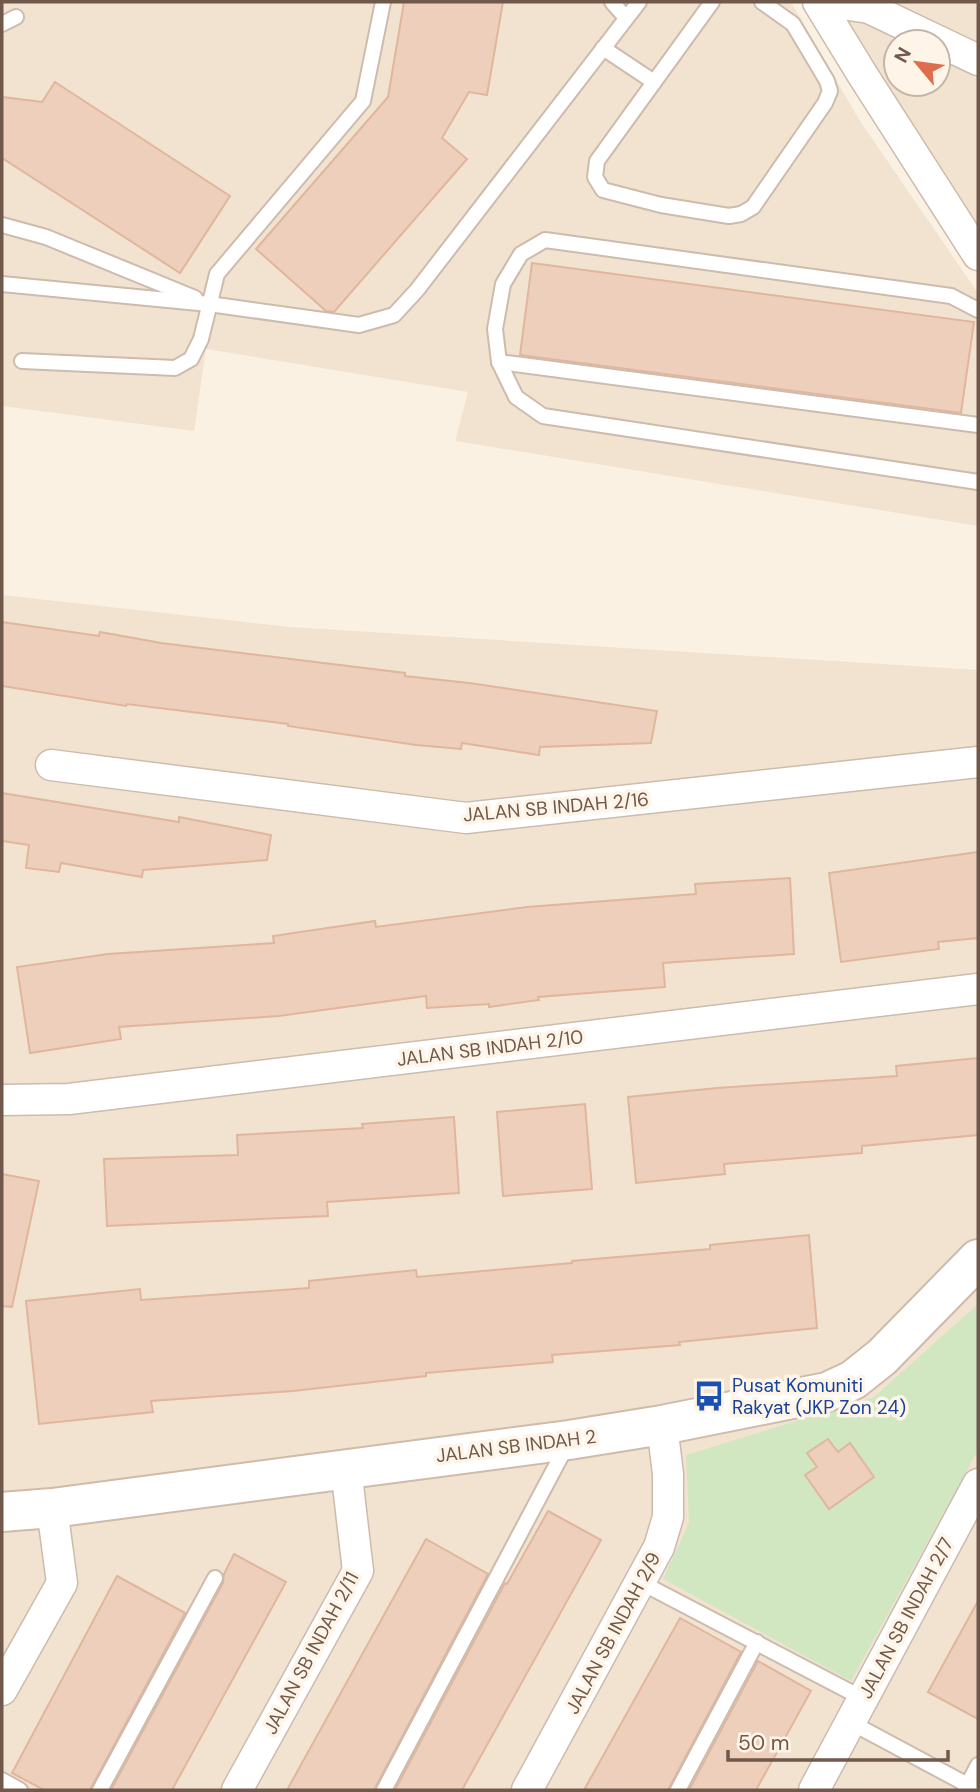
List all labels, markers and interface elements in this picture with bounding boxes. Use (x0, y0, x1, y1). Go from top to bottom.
north arrow (882, 28, 952, 98)
text: N (888, 43, 917, 67)
street label: JALAN SB INDAH 2/16 (462, 786, 650, 828)
street label: JALAN SB INDAH 2/10 (395, 1024, 585, 1072)
place label: Pusat Komuniti Rakyat (JKP Zon 24) (732, 1373, 906, 1420)
bus stop icon: Pusat Komuniti Rakyat (JKP Zon 24) (692, 1379, 726, 1413)
street label: JALAN SB INDAH 2 (434, 1424, 598, 1468)
street label: JALAN SB INDAH 2/7 (853, 1533, 959, 1703)
street label: JALAN SB INDAH 2/9 (560, 1548, 666, 1718)
street label: JALAN SB INDAH 2/11 (258, 1567, 364, 1739)
scale bar (728, 1718, 948, 1762)
text: 50 m (738, 1729, 789, 1757)

